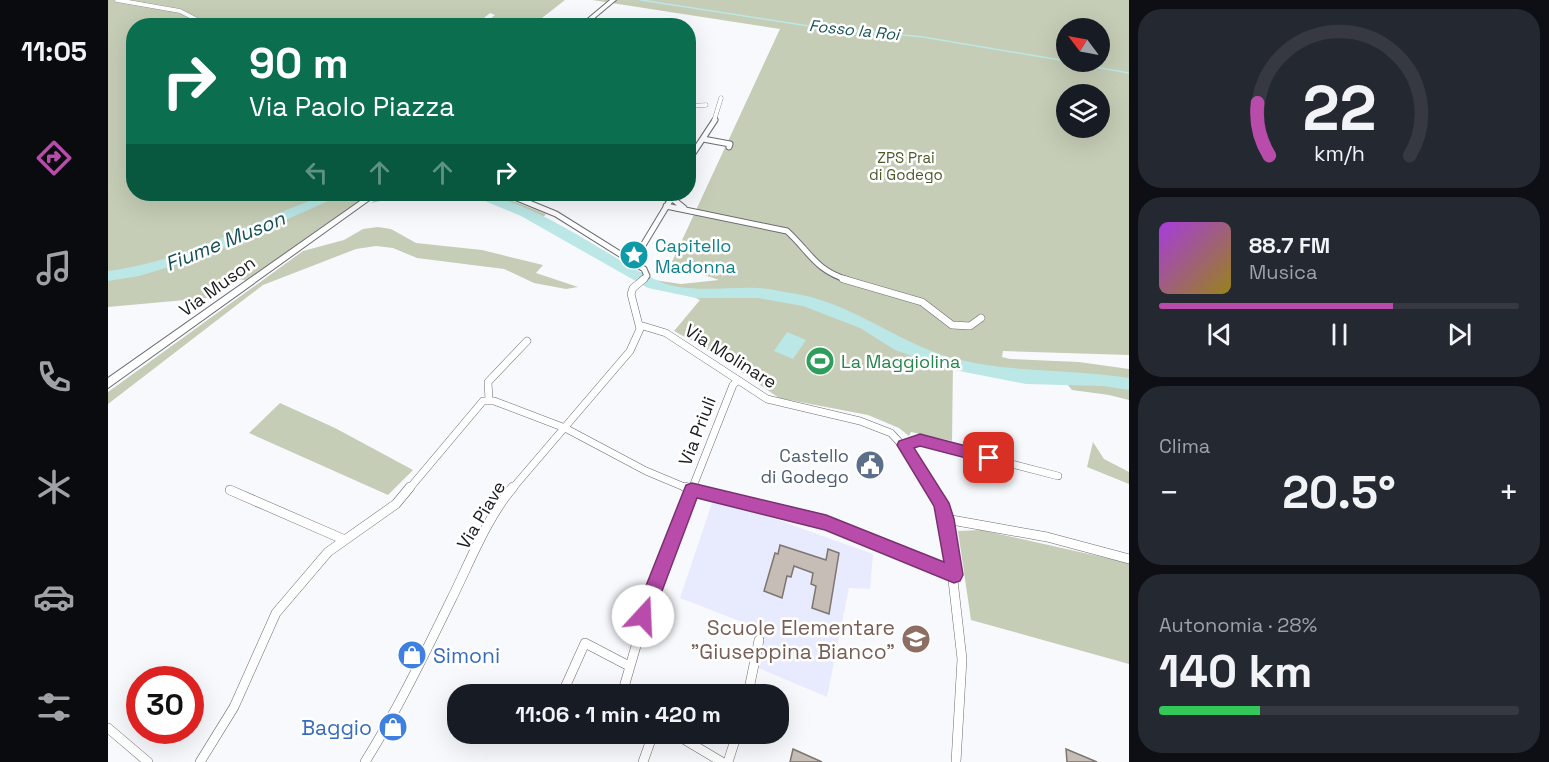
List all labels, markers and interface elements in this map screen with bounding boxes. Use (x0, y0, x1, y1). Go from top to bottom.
water label: Fosso la Roi (808, 15, 902, 45)
north arrow (1056, 18, 1110, 72)
map controls (1056, 18, 1110, 138)
text: 11:05 (21, 34, 87, 69)
text: 90 m (249, 37, 349, 90)
icon: right (150, 42, 228, 120)
text: 22 (1302, 69, 1376, 148)
button: layers (1056, 84, 1110, 138)
text: Via Paolo Piazza (249, 89, 455, 124)
icon: directions (33, 137, 75, 179)
text: km/h (1313, 140, 1365, 167)
park label: ZPS Prai di Godego (869, 148, 943, 184)
icon: left (300, 156, 333, 189)
icon: ahead (363, 156, 396, 189)
icon: ahead (426, 156, 459, 189)
icon: right (489, 156, 522, 189)
water label: Fiume Muson (161, 205, 289, 277)
text: 88.7 FM (1249, 231, 1330, 259)
place label: Capitello Madonna (655, 234, 736, 278)
place icon: Capitello Madonna (618, 239, 650, 271)
icon: music (33, 247, 75, 289)
street label: Via Muson (174, 251, 260, 321)
text: Musica (1249, 259, 1317, 285)
icon: previous (1203, 318, 1236, 351)
icon: pause (1323, 318, 1356, 351)
icon: next (1443, 318, 1476, 351)
street label: Via Molinare (681, 319, 781, 393)
sports icon: La Maggiolina (804, 345, 836, 377)
place label: La Maggiolina (841, 350, 960, 373)
icon: phone (33, 356, 75, 398)
street label: Via Priuli (673, 393, 721, 469)
pin (963, 432, 1014, 483)
text: Clima (1159, 433, 1210, 459)
icon: arrive (972, 441, 1005, 474)
place label: Castello di Godego (760, 444, 849, 488)
public building icon: Castello di Godego (854, 449, 886, 481)
text: 20.5° (1282, 464, 1396, 521)
icon: climate (33, 466, 75, 508)
text: − (1159, 472, 1179, 514)
text: + (1499, 472, 1519, 514)
street label: Via Piave (452, 477, 510, 553)
icon: car (33, 576, 75, 618)
position arrow (611, 584, 675, 648)
text: Autonomia · 28% (1159, 612, 1317, 638)
place label: Scuole Elementare "Giuseppina Bianco" (691, 614, 895, 665)
school or university icon: Scuole Elementare "Giuseppina Bianco" (900, 623, 932, 655)
shop icon: Simoni (396, 639, 428, 671)
place label: Simoni (433, 642, 500, 669)
text: 140 km (1159, 643, 1312, 700)
speed limit sign: 30 (126, 666, 204, 744)
icon: filters (33, 686, 75, 728)
text: 11:06 · 1 min · 420 m (515, 700, 721, 728)
shop icon: Baggio (377, 711, 409, 743)
place label: Baggio (301, 714, 372, 741)

